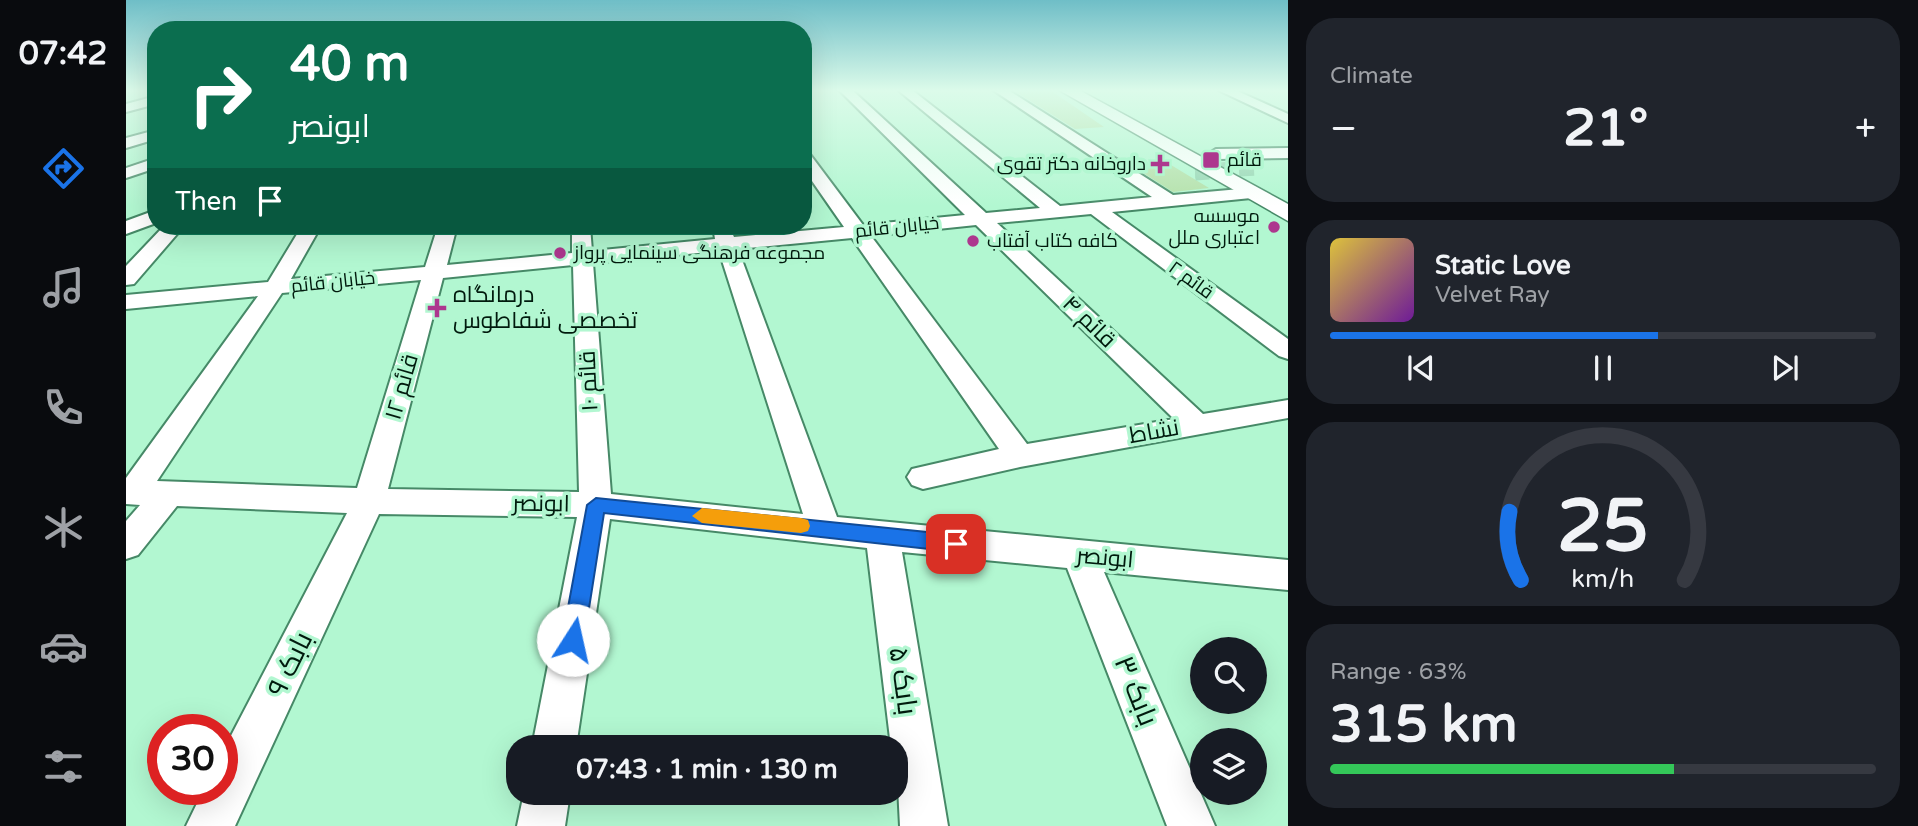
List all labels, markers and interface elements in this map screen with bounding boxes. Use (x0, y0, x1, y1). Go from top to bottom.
text: 07:42 (19, 35, 107, 73)
text: 40 m (290, 35, 409, 94)
icon: right (175, 49, 266, 140)
text: Climate (1330, 62, 1413, 90)
text: 21° (1563, 97, 1648, 160)
text: − (1330, 106, 1357, 152)
text: + (1855, 106, 1876, 152)
text: ابونصر (290, 108, 370, 146)
icon: directions (39, 144, 88, 193)
place label: قائم (1227, 149, 1262, 173)
marker: قائم (1201, 150, 1221, 170)
place label: داروخانه دکتر تقوی (997, 153, 1146, 175)
marker: داروخانه دکتر تقوی (1152, 156, 1168, 172)
icon: arrive (251, 182, 289, 220)
text: Then (175, 186, 237, 217)
place label: موسسه اعتباری ملل (1169, 205, 1260, 249)
street label: خیابان قائم (854, 212, 941, 244)
marker: موسسه اعتباری ملل (1266, 219, 1282, 235)
place label: کافه کتاب آفتاب (987, 230, 1118, 252)
marker: کافه کتاب آفتاب (965, 233, 981, 249)
place label: مجموعه فرهنگی سینمایی پرواز (573, 242, 825, 265)
marker: مجموعه فرهنگی سینمایی پرواز (552, 245, 568, 261)
text: Static Love (1435, 250, 1571, 281)
street label: قائم ۲ (1163, 256, 1218, 305)
icon: music (39, 263, 88, 312)
street label: خیابان قائم (290, 267, 377, 299)
place label: درمانگاه تخصصی شفاطوس (453, 281, 637, 335)
text: Velvet Ray (1435, 281, 1550, 309)
street label: قائم ۴ (1056, 290, 1121, 355)
marker: درمانگاه تخصصی شفاطوس (427, 298, 447, 318)
icon: previous (1402, 349, 1440, 387)
icon: pause (1584, 349, 1622, 387)
icon: next (1766, 349, 1804, 387)
street label: قائم ۱۰ (573, 350, 606, 412)
street label: قائم ۱۲ (379, 351, 426, 423)
icon: phone (39, 383, 88, 432)
street label: نشاط (1127, 414, 1181, 450)
text: 25 (1557, 483, 1649, 571)
street label: ابونصر (510, 489, 570, 518)
icon: climate (39, 503, 88, 552)
pin (926, 514, 986, 574)
icon: arrive (937, 525, 975, 563)
street label: ابونصر (1073, 541, 1135, 574)
text: km/h (1572, 564, 1634, 594)
position arrow (536, 603, 610, 677)
icon: car (39, 622, 88, 671)
street label: بابک ۹ (260, 626, 320, 702)
map controls (1190, 637, 1267, 805)
button: search (1190, 637, 1267, 714)
street label: بابک ۵ (881, 645, 925, 717)
street label: بابک ۳ (1107, 651, 1165, 731)
text: Range · 63% (1330, 658, 1466, 686)
text: 315 km (1330, 693, 1518, 756)
speed limit sign: 30 (147, 714, 238, 805)
button: layers (1190, 728, 1267, 805)
icon: filters (39, 742, 88, 791)
text: 07:43 · 1 min · 130 m (576, 754, 838, 785)

